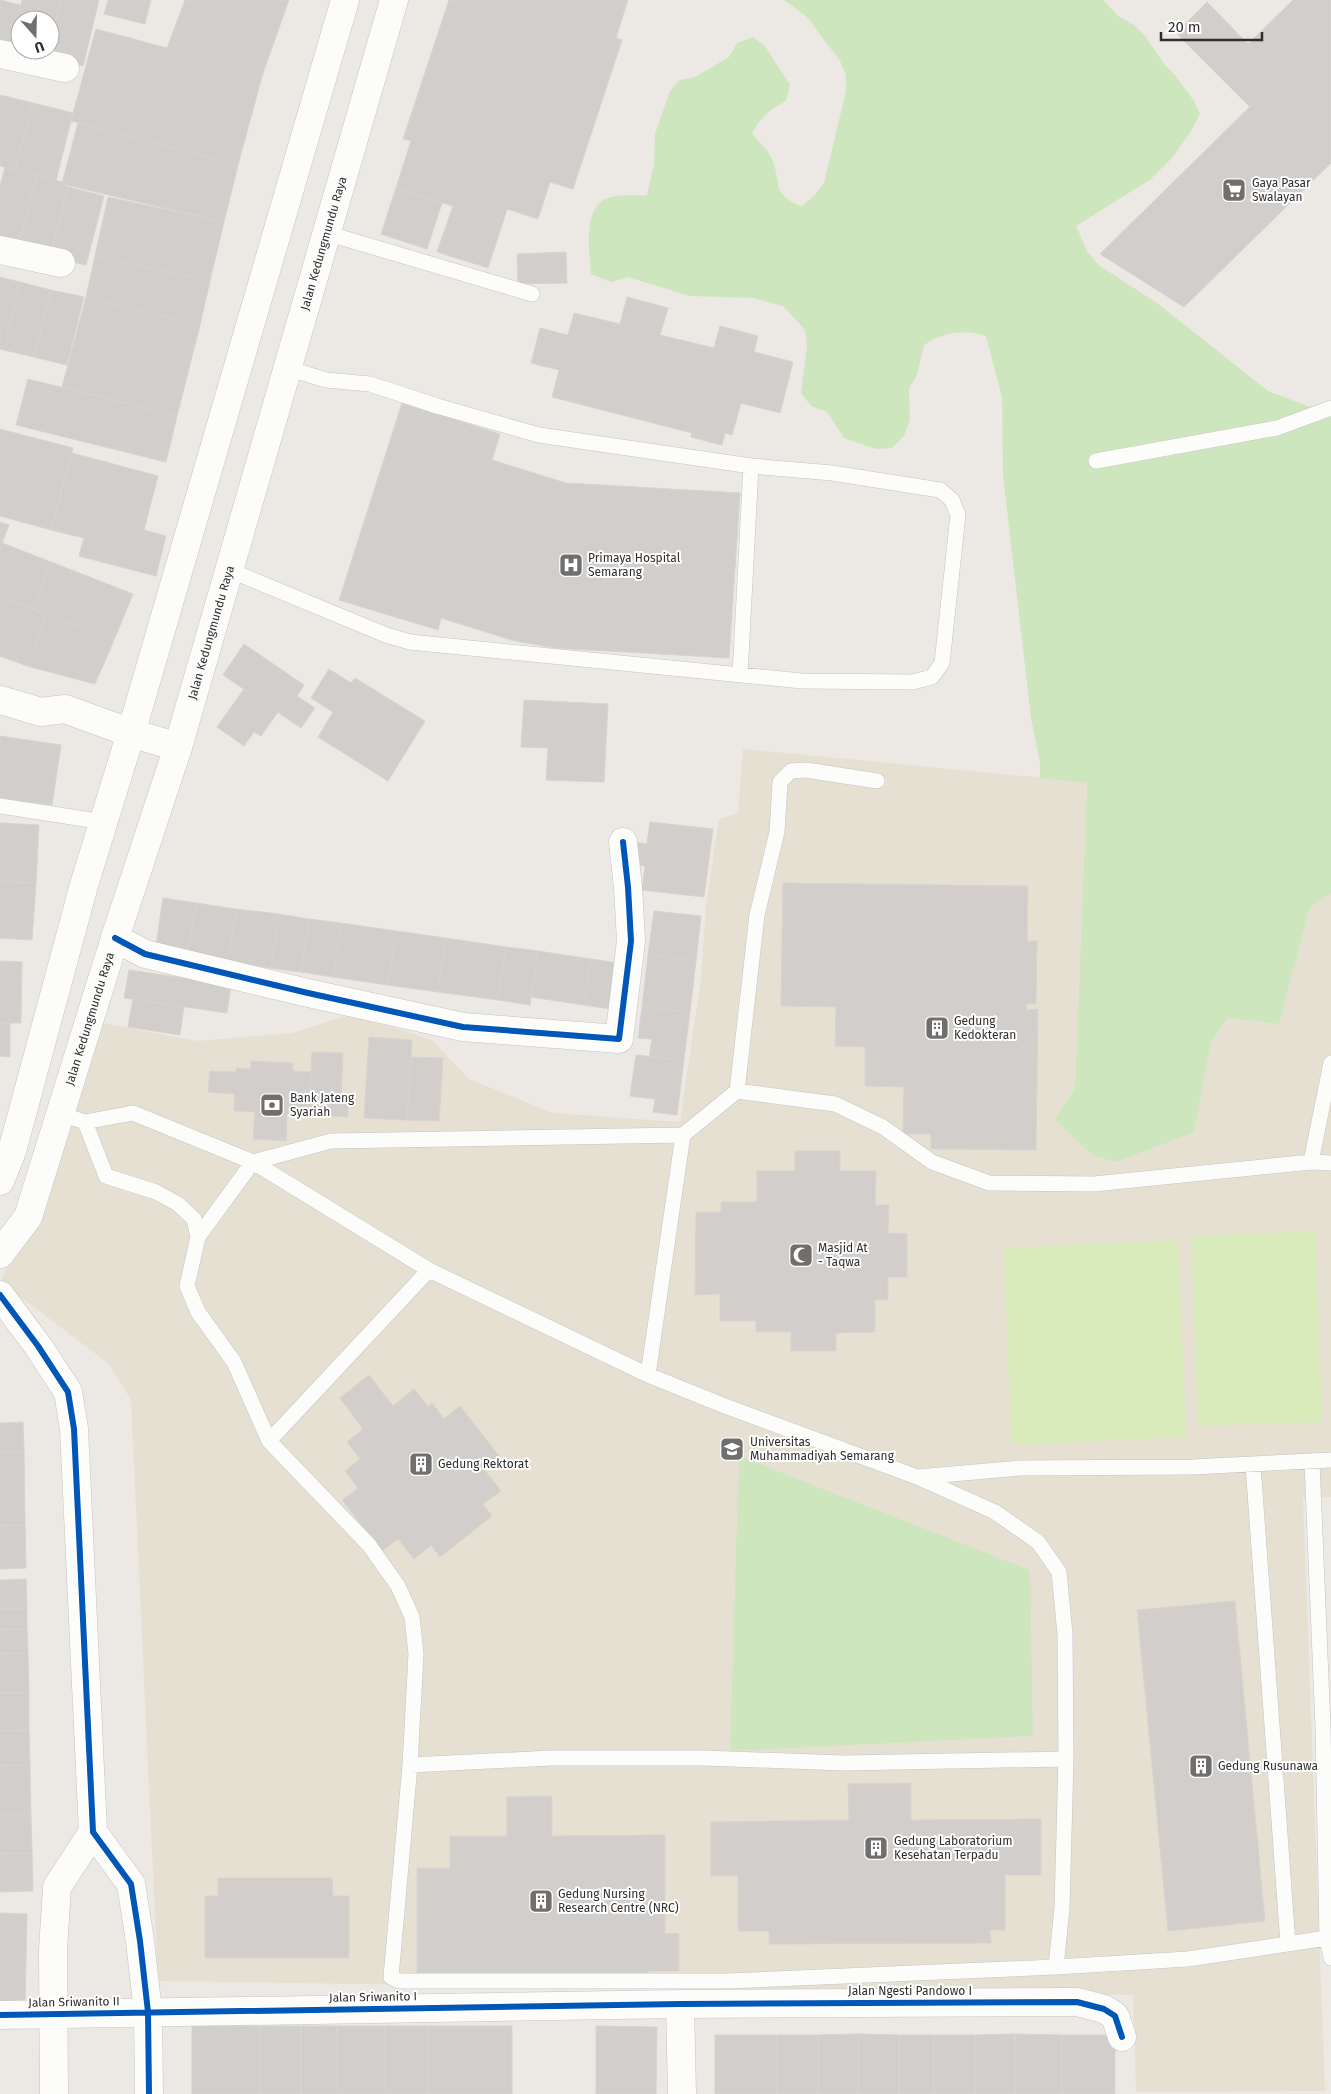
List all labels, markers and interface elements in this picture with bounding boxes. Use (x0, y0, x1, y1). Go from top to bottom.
north arrow (10, 10, 60, 60)
scale bar (1161, 10, 1262, 42)
text: 20 m (1168, 18, 1201, 36)
text: U (32, 37, 46, 56)
street label: Jalan Kedungmundu Raya (298, 175, 350, 312)
place label: Gaya Pasar Swalayan (1252, 176, 1311, 204)
supermarket icon: Gaya Pasar Swalayan (1221, 177, 1247, 203)
place label: Primaya Hospital Semarang (588, 551, 681, 579)
hospital icon: Primaya Hospital Semarang (558, 552, 584, 578)
street label: Jalan Kedungmundu Raya (185, 564, 237, 701)
street label: Jalan Kedungmundu Raya (62, 951, 117, 1087)
place label: Gedung Kedokteran (954, 1014, 1016, 1042)
building icon: Gedung Kedokteran (924, 1015, 950, 1041)
place label: Bank Jateng Syariah (290, 1091, 355, 1119)
bank icon: Bank Jateng Syariah (259, 1092, 285, 1118)
place label: Masjid At - Taqwa (818, 1241, 868, 1269)
mosque icon: Masjid At - Taqwa (788, 1242, 814, 1268)
place label: Universitas Muhammadiyah Semarang (750, 1435, 895, 1463)
school or university icon: Universitas Muhammadiyah Semarang (719, 1436, 745, 1462)
building icon: Gedung Rektorat (408, 1451, 434, 1477)
place label: Gedung Rektorat (438, 1457, 529, 1471)
building icon: Gedung Rusunawa (1188, 1753, 1214, 1779)
place label: Gedung Rusunawa (1218, 1759, 1318, 1773)
place label: Gedung Laboratorium Kesehatan Terpadu (894, 1834, 1012, 1862)
building icon: Gedung Laboratorium Kesehatan Terpadu (863, 1835, 889, 1861)
place label: Gedung Nursing Research Centre (NRC) (558, 1887, 679, 1915)
building icon: Gedung Nursing Research Centre (NRC) (528, 1888, 554, 1914)
street label: Jalan Ngesti Pandowo I (848, 1984, 972, 1998)
street label: Jalan Sriwanito I (329, 1989, 417, 2005)
street label: Jalan Sriwanito II (28, 1994, 120, 2010)

